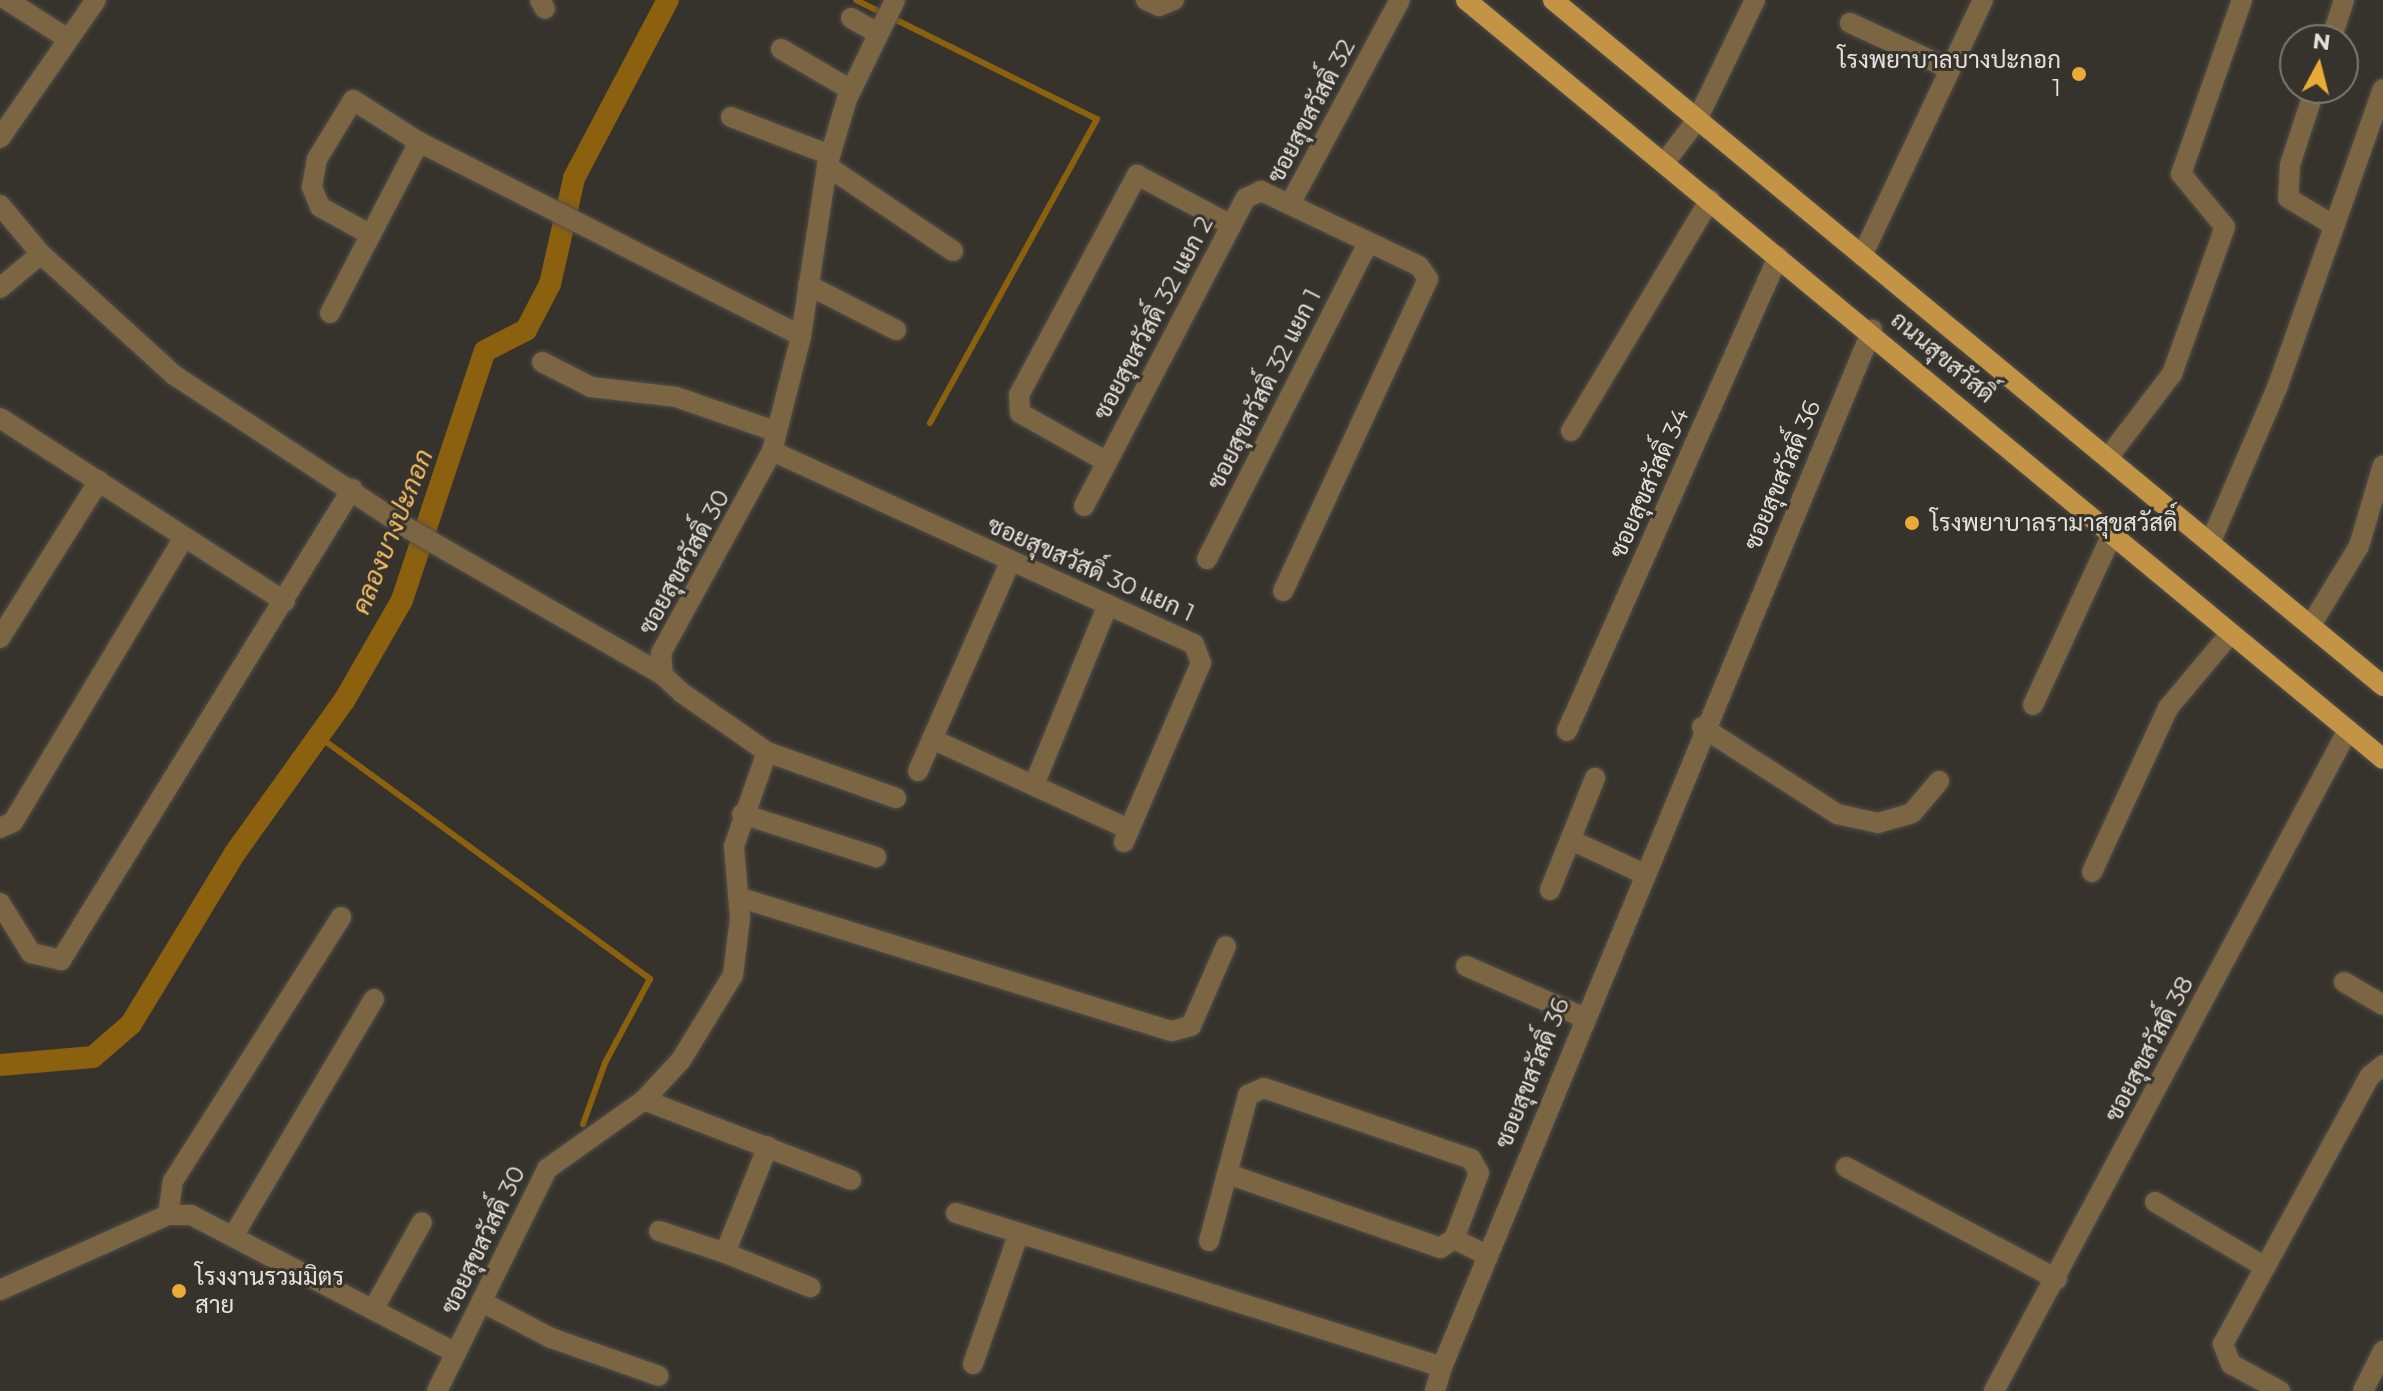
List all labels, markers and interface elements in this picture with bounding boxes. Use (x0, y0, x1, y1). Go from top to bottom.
north arrow (2279, 24, 2359, 104)
text: N (2311, 27, 2332, 56)
street label: ซอยสุขสวัสดิ์ 32 (1261, 34, 1361, 188)
place label: โรงพยาบาลบางปะกอก 1 (1837, 46, 2061, 102)
marker: โรงพยาบาลบางปะกอก 1 (2068, 63, 2090, 85)
street label: ซอยสุขสวัสดิ์ 32 แยก 2 (1087, 211, 1219, 425)
street label: ซอยสุขสวัสดิ์ 32 แยก 1 (1201, 284, 1327, 494)
street label: ถนนสุขสวัสดิ์ (1885, 305, 2001, 409)
street label: ซอยสุขสวัสดิ์ 36 (1738, 396, 1826, 554)
street label: ซอยสุขสวัสดิ์ 34 (1603, 404, 1695, 562)
water label: คลองบางปะกอก (346, 445, 440, 619)
street label: ซอยสุขสวัสดิ์ 30 (632, 485, 736, 639)
place label: โรงพยาบาลรามาสุขสวัสดิ์ (1930, 509, 2177, 537)
street label: ซอยสุขสวัสดิ์ 30 แยก 1 (983, 510, 1199, 628)
marker: โรงพยาบาลรามาสุขสวัสดิ์ (1901, 512, 1923, 534)
street label: ซอยสุขสวัสดิ์ 38 (2099, 971, 2199, 1127)
street label: ซอยสุขสวัสดิ์ 36 (1489, 994, 1575, 1152)
street label: ซอยสุขสวัสดิ์ 30 (435, 1161, 531, 1319)
place label: โรงงานรวมมิตร สาย (195, 1263, 344, 1319)
marker: โรงงานรวมมิตร สาย (170, 1282, 188, 1300)

